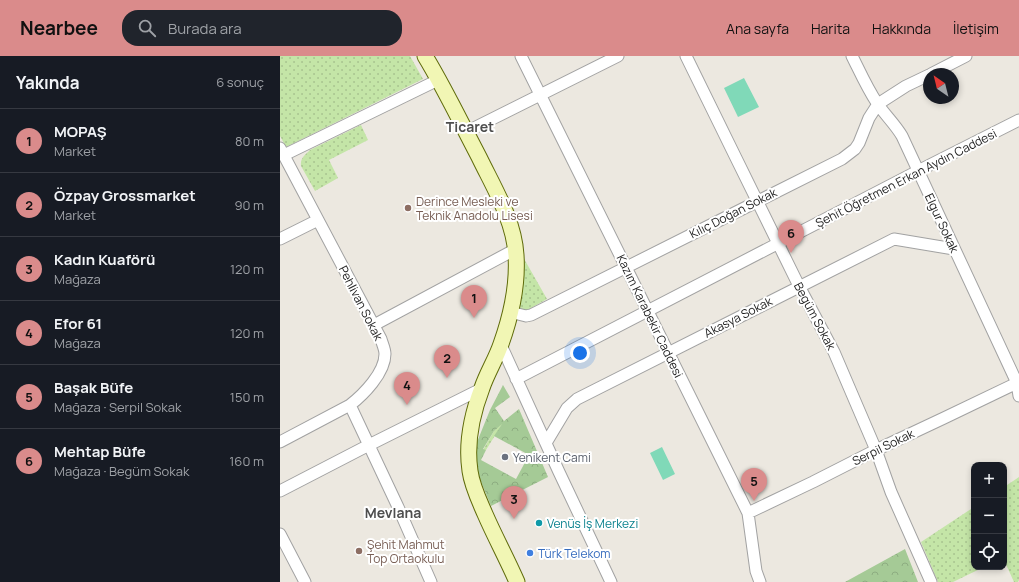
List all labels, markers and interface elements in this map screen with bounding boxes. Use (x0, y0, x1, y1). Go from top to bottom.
search box (122, 10, 402, 46)
text: Nearbee (20, 15, 98, 41)
icon: search (136, 17, 158, 39)
text: Burada ara (168, 18, 242, 39)
text: Ana sayfa (726, 19, 789, 38)
text: Harita (811, 19, 850, 38)
text: Hakkında (872, 19, 931, 38)
text: İletişim (953, 19, 999, 38)
north arrow (923, 68, 959, 104)
text: Yakında (16, 71, 80, 94)
text: 6 sonuç (216, 73, 264, 91)
district label: Ticaret (446, 117, 494, 136)
text: MOPAŞ (54, 121, 107, 142)
street label: Şehit Öğretmen Erkan Aydın Caddesi (812, 125, 1000, 231)
text: 1 (26, 132, 32, 150)
text: 80 m (235, 132, 264, 150)
text: Market (54, 142, 96, 160)
street label: Kılıç Doğan Sokak (686, 183, 781, 242)
text: Özpay Grossmarket (54, 185, 196, 206)
street label: Elgur Sokak (921, 191, 964, 256)
place label: Derince Mesleki ve Teknik Anadolu Lisesi (416, 193, 533, 224)
text: 2 (25, 196, 33, 214)
text: 90 m (234, 196, 264, 214)
marker: Derince Mesleki ve Teknik Anadolu Lisesi (403, 203, 413, 213)
text: Market (54, 206, 96, 224)
pin: 6 (778, 220, 804, 253)
text: Kadın Kuaförü (54, 249, 155, 270)
street label: Kazım Karabekir Caddesi (613, 251, 687, 381)
text: 3 (25, 260, 33, 278)
text: 120 m (230, 260, 264, 278)
street label: Pehlivan Sokak (335, 263, 388, 344)
text: Mağaza (54, 270, 101, 288)
street label: Begüm Sokak (790, 279, 840, 354)
pin: 1 (461, 285, 487, 318)
street label: Akasya Sokak (701, 292, 776, 341)
text: Efor 61 (54, 313, 102, 334)
text: 4 (25, 324, 33, 342)
text: 120 m (230, 324, 264, 342)
text: Mağaza (54, 334, 101, 352)
your location (570, 343, 590, 363)
pin: 2 (434, 345, 460, 378)
pin: 4 (394, 372, 420, 405)
text: Başak Büfe (54, 377, 133, 398)
text: 5 (25, 388, 33, 406)
text: 150 m (230, 388, 264, 406)
text: Mağaza · Serpil Sokak (54, 398, 181, 416)
street label: Serpil Sokak (849, 424, 918, 469)
text: Mehtap Büfe (54, 441, 146, 462)
place label: Yenikent Cami (513, 449, 591, 466)
text: 6 (25, 452, 33, 470)
text: 160 m (229, 452, 264, 470)
marker: Yenikent Cami (500, 452, 510, 462)
text: Mağaza · Begüm Sokak (54, 462, 189, 480)
map controls (971, 462, 1007, 570)
button: + (971, 462, 1007, 498)
pin: 5 (741, 468, 767, 501)
pin: 3 (501, 486, 527, 519)
button: − (971, 498, 1007, 534)
district label: Mevlana (365, 503, 421, 522)
place label: Venüs İş Merkezi (547, 515, 638, 532)
marker: Venüs İş Merkezi (534, 518, 544, 528)
button: locate (971, 534, 1007, 570)
place label: Şehit Mahmut Top Ortaokulu (367, 536, 445, 567)
place label: Türk Telekom (538, 545, 611, 562)
marker: Şehit Mahmut Top Ortaokulu (354, 546, 364, 556)
marker: Türk Telekom (525, 548, 535, 558)

